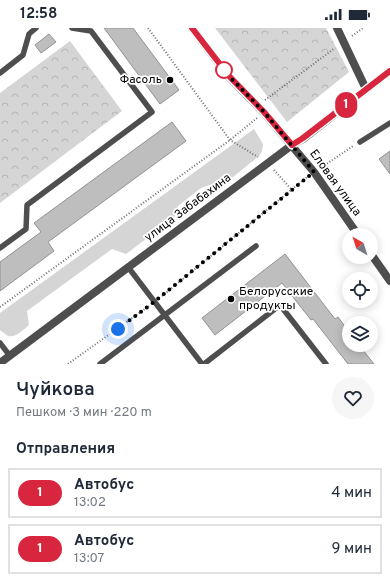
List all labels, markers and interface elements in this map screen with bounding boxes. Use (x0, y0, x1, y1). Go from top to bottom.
text: 12:58 (20, 5, 57, 24)
unlabelled marker (215, 61, 233, 79)
place label: Фасоль (120, 72, 162, 88)
marker: Фасоль (165, 75, 175, 85)
line badge: 1 (333, 92, 359, 118)
text: 1 (343, 96, 349, 113)
street label: Еловая улица (305, 147, 365, 219)
street label: улица Забабахина (141, 170, 235, 246)
north arrow (342, 228, 378, 264)
map controls (342, 228, 378, 352)
button: locate (342, 272, 378, 308)
place label: Белорусские продукты (239, 284, 313, 314)
marker: Белорусские продукты (226, 294, 236, 304)
button: layers (342, 316, 378, 352)
your location (108, 319, 128, 339)
button: heart (332, 377, 374, 419)
text: Чуйкова (16, 378, 95, 402)
text: Пешком · 3 мин · 220 m (16, 405, 152, 421)
text: Отправления (16, 440, 115, 459)
text: Автобус (74, 476, 134, 495)
text: 1 (37, 484, 43, 501)
text: 4 мин (331, 484, 372, 503)
text: 13:02 (74, 495, 106, 511)
text: Автобус (74, 532, 134, 551)
text: 1 (37, 540, 43, 557)
text: 9 мин (332, 540, 372, 559)
text: 13:07 (74, 551, 104, 567)

